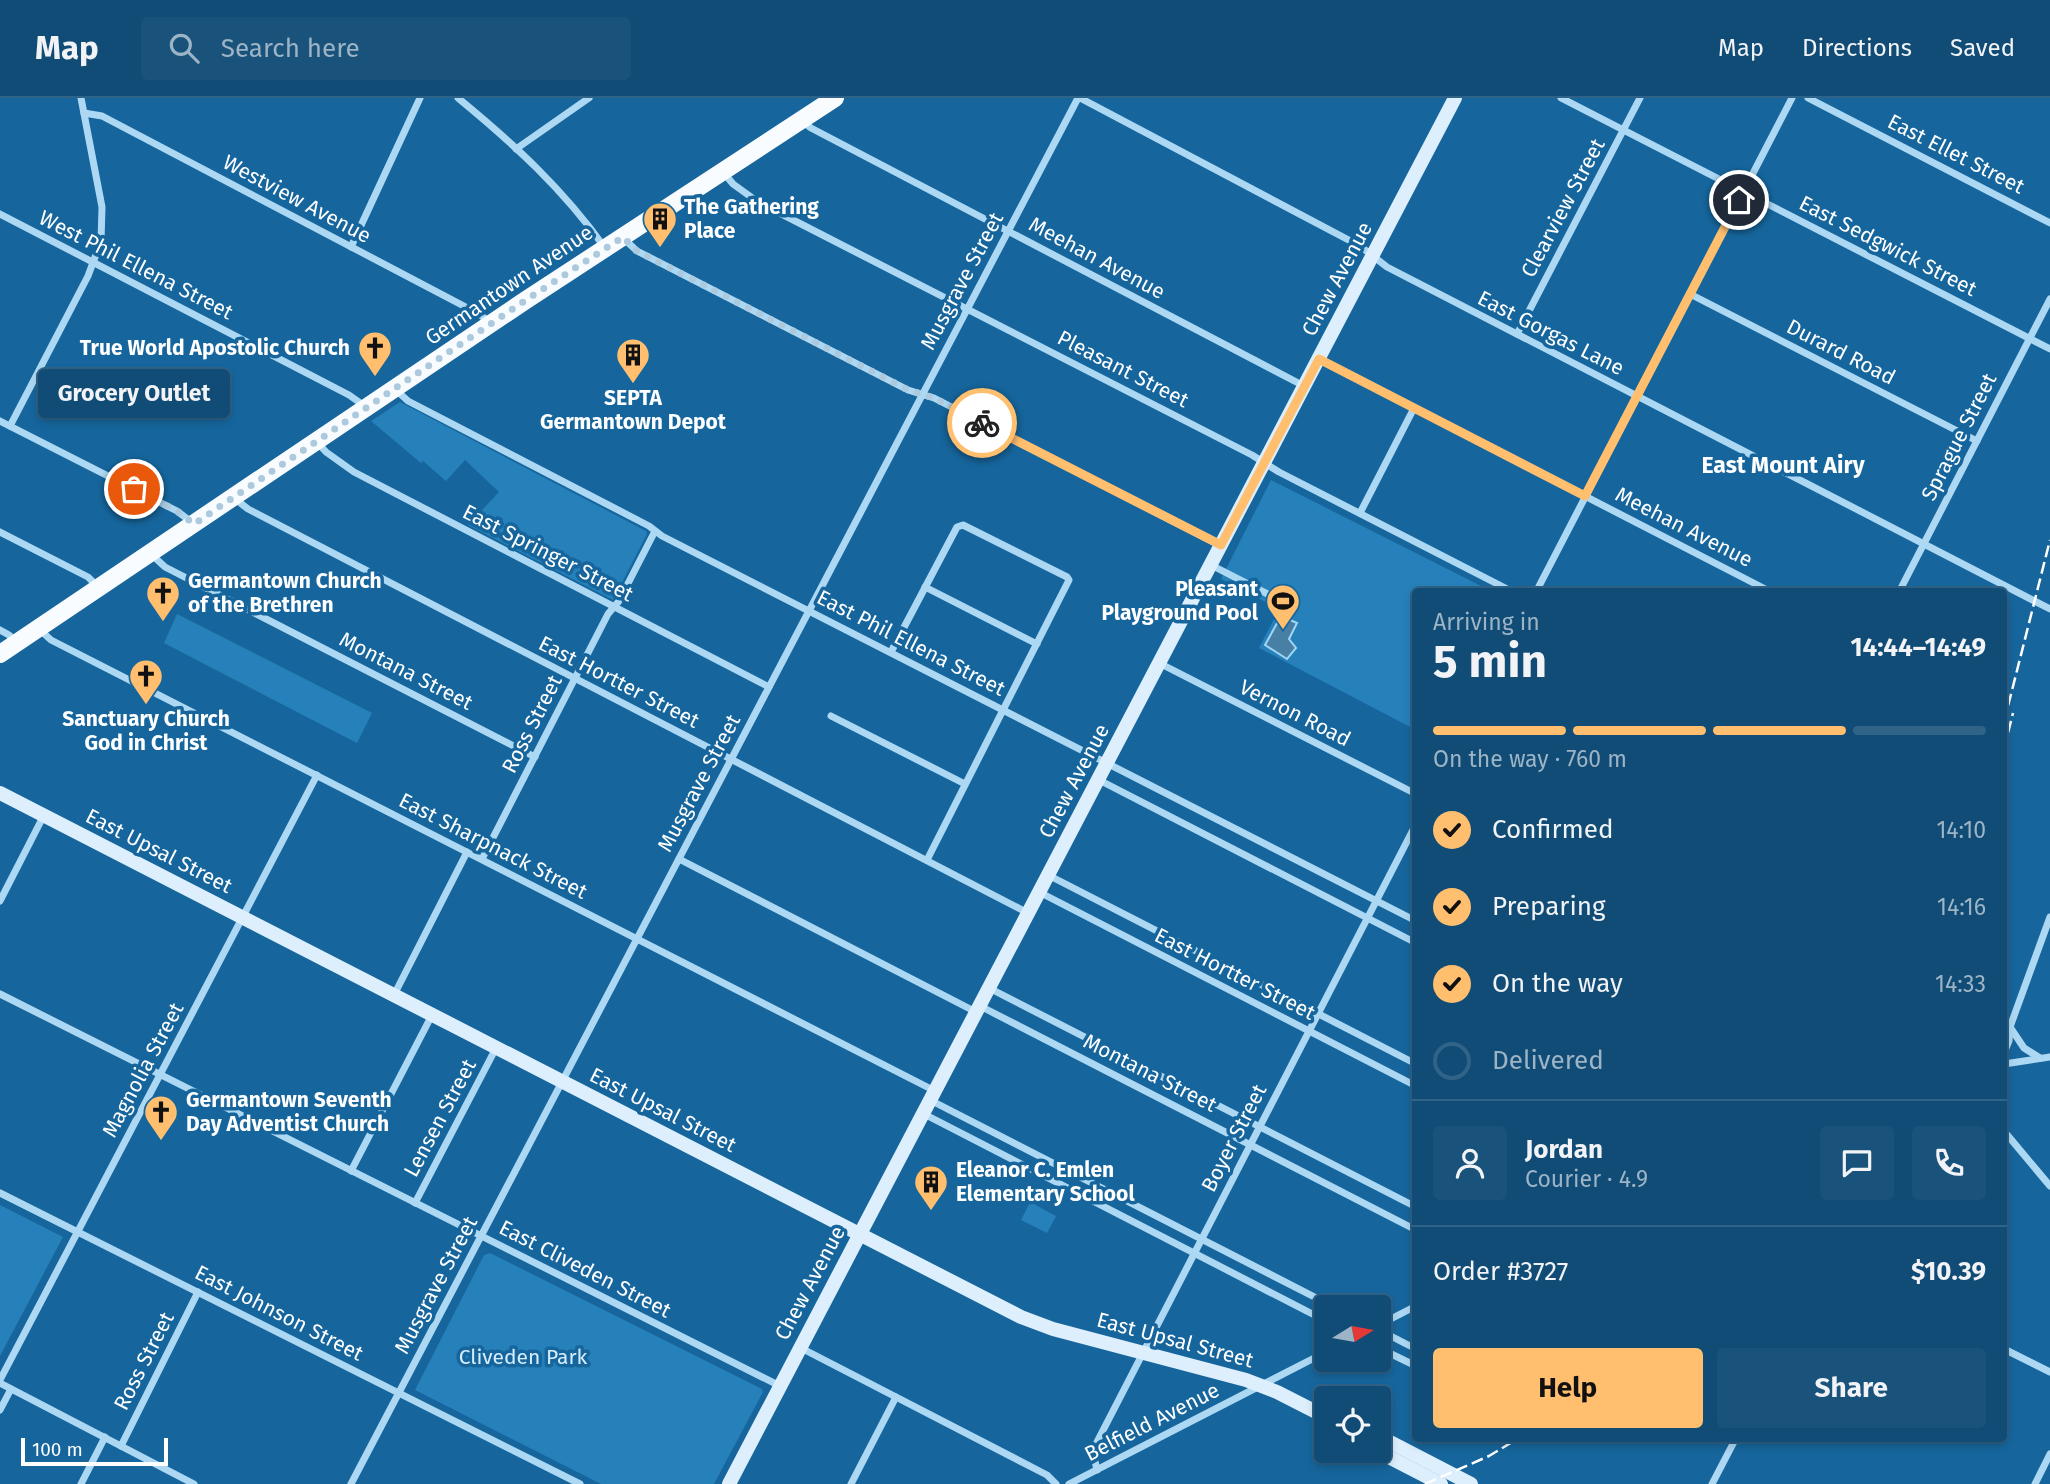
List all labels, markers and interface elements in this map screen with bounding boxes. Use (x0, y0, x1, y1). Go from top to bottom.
search box (141, 17, 631, 80)
text: Map (35, 28, 99, 68)
icon: search (165, 29, 203, 67)
text: Search here (221, 33, 360, 64)
text: Map (1718, 34, 1764, 62)
text: Directions (1802, 34, 1912, 62)
text: Saved (1950, 34, 2015, 62)
street label: East Ellet Street (1883, 108, 2029, 200)
street label: Clearview Street (1515, 134, 1611, 282)
street label: Westview Avenue (219, 149, 375, 249)
pin (1709, 170, 1769, 230)
icon: home (1720, 181, 1758, 219)
street label: East Sedgwick Street (1795, 190, 1982, 302)
place label: The Gathering Place (684, 194, 819, 244)
building icon: The Gathering Place (641, 200, 679, 249)
street label: West Phil Ellena Street (35, 205, 238, 325)
street label: Musgrave Street (915, 207, 1009, 354)
street label: Meehan Avenue (1024, 211, 1170, 305)
street label: Chew Avenue (1296, 217, 1378, 341)
street label: Germantown Avenue (420, 219, 598, 351)
street label: East Gorgas Lane (1473, 285, 1629, 381)
street label: Durard Road (1782, 314, 1900, 390)
street label: Pleasant Street (1053, 325, 1193, 413)
church icon: True World Apostolic Church (356, 329, 394, 378)
place label: True World Apostolic Church (80, 335, 350, 361)
building icon: SEPTA Germantown Depot (614, 336, 652, 385)
street label: Sprague Street (1916, 369, 2002, 505)
callout: Grocery Outlet (38, 370, 230, 419)
text: Grocery Outlet (58, 379, 210, 407)
place label: SEPTA Germantown Depot (540, 385, 727, 435)
courier (947, 388, 1017, 458)
icon: bike (963, 404, 1001, 442)
district label: East Mount Airy (1701, 451, 1866, 479)
pin (104, 459, 164, 519)
icon: bag (115, 470, 153, 508)
street label: Meehan Avenue (1611, 481, 1757, 573)
street label: East Springer Street (458, 499, 638, 607)
place label: Germantown Church of the Brethren (188, 568, 382, 618)
church icon: Germantown Church of the Brethren (144, 574, 182, 623)
place label: Pleasant Playground Pool (1101, 576, 1259, 626)
sports icon: Pleasant Playground Pool (1264, 582, 1302, 631)
street label: East Phil Ellena Street (812, 584, 1010, 702)
text: Arriving in (1433, 608, 1540, 636)
street label: Montana Street (335, 626, 477, 716)
street label: East Hortter Street (534, 630, 704, 734)
text: 14:44–14:49 (1850, 632, 1986, 663)
text: 5 min (1433, 634, 1547, 689)
church icon: Sanctuary Church God in Christ (127, 657, 165, 706)
street label: Ross Street (496, 670, 568, 777)
street label: Vernon Road (1235, 674, 1355, 752)
place label: Sanctuary Church God in Christ (62, 706, 230, 756)
street label: Musgrave Street (652, 709, 746, 856)
street label: Chew Avenue (1033, 719, 1115, 843)
text: On the way · 760 m (1433, 745, 1627, 773)
street label: East Sharpnack Street (394, 787, 592, 905)
street label: East Upsal Street (81, 803, 237, 899)
icon: check (1433, 811, 1471, 849)
text: Confirmed (1492, 814, 1613, 845)
text: 14:10 (1936, 816, 1986, 844)
icon: check (1433, 888, 1471, 926)
text: Preparing (1492, 891, 1605, 922)
text: 14:16 (1937, 893, 1986, 921)
street label: East Hortter Street (1150, 922, 1320, 1026)
icon: check (1433, 965, 1471, 1003)
text: On the way (1492, 968, 1623, 999)
text: 14:33 (1935, 970, 1986, 998)
street label: Magnolia Street (97, 998, 190, 1142)
street label: Montana Street (1079, 1028, 1221, 1118)
text: Delivered (1492, 1045, 1604, 1076)
street label: Lensen Street (398, 1054, 482, 1181)
street label: East Upsal Street (585, 1062, 741, 1158)
street label: Boyer Street (1196, 1079, 1272, 1196)
place label: Germantown Seventh Day Adventist Church (186, 1087, 392, 1137)
church icon: Germantown Seventh Day Adventist Church (142, 1093, 180, 1142)
button: person (1433, 1126, 1507, 1200)
button: chat (1820, 1126, 1894, 1200)
button: phone (1912, 1126, 1986, 1200)
text: Jordan (1525, 1134, 1603, 1165)
place label: Eleanor C. Emlen Elementary School (956, 1157, 1135, 1207)
building icon: Eleanor C. Emlen Elementary School (912, 1163, 950, 1212)
text: Courier · 4.9 (1525, 1165, 1648, 1193)
street label: Musgrave Street (389, 1211, 483, 1358)
street label: East Cliveden Street (495, 1214, 676, 1324)
street label: Chew Avenue (769, 1221, 851, 1345)
text: Order #3727 (1433, 1256, 1568, 1287)
text: $10.39 (1911, 1256, 1986, 1287)
street label: East Johnson Street (191, 1259, 368, 1367)
north arrow (1314, 1295, 1391, 1372)
map controls (1314, 1295, 1391, 1463)
street label: Ross Street (108, 1307, 180, 1414)
street label: East Upsal Street (1094, 1307, 1257, 1374)
park label: Cliveden Park (459, 1344, 588, 1370)
button: Help (1433, 1348, 1703, 1428)
button: Share (1717, 1348, 1986, 1428)
street label: Belfield Avenue (1080, 1377, 1224, 1467)
button: locate (1314, 1386, 1391, 1463)
scale bar (21, 1435, 168, 1467)
text: 100 m (32, 1438, 83, 1461)

